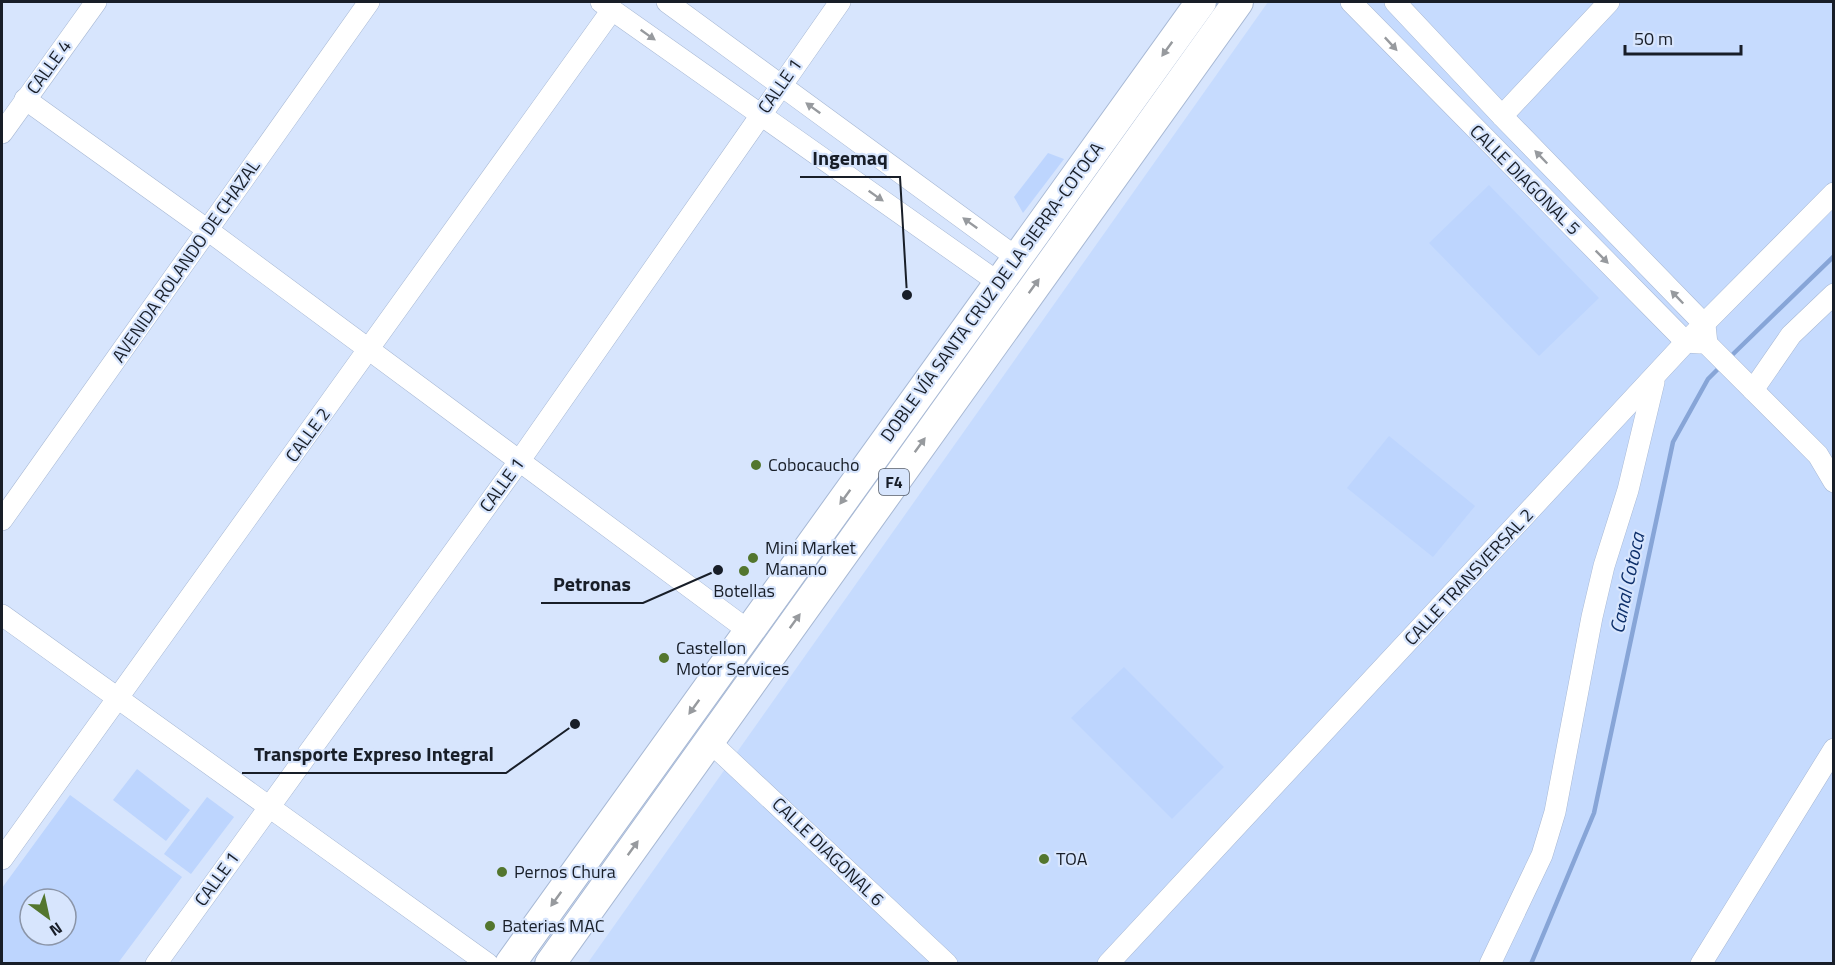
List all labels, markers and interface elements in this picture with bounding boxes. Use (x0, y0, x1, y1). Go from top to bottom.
scale bar (1625, 18, 1740, 56)
text: 50 m (1634, 25, 1673, 52)
one-way arrow (640, 29, 656, 40)
street label: CALLE 4 (20, 34, 78, 100)
one-way arrow (1384, 36, 1397, 51)
one-way arrow (1162, 41, 1173, 57)
street label: CALLE 1 (751, 53, 808, 119)
one-way arrow (805, 102, 820, 114)
street label: CALLE DIAGONAL 5 (1464, 118, 1587, 241)
street label: DOBLE VÍA SANTA CRUZ DE LA SIERRA-COTOCA (874, 136, 1110, 447)
callout: Ingemaq (800, 139, 900, 177)
text: Ingemaq (812, 142, 888, 173)
one-way arrow (1535, 151, 1549, 165)
street label: AVENIDA ROLANDO DE CHAZAL (105, 153, 266, 368)
one-way arrow (869, 189, 884, 201)
one-way arrow (962, 218, 977, 230)
one-way arrow (1595, 250, 1609, 264)
one-way arrow (1028, 279, 1040, 295)
one-way arrow (1671, 290, 1685, 304)
street label: CALLE 2 (279, 402, 337, 468)
one-way arrow (914, 437, 926, 452)
place label: Cobocaucho (768, 451, 860, 478)
street label: CALLE 1 (473, 452, 531, 518)
marker: Cobocaucho (749, 458, 763, 472)
road number: F4 (879, 469, 909, 495)
one-way arrow (839, 489, 851, 505)
street label: CALLE TRANSVERSAL 2 (1398, 502, 1540, 651)
water label: Canal Cotoca (1601, 529, 1653, 636)
place label: Mini Market Manano (765, 534, 856, 582)
marker: Mini Market Manano (746, 551, 760, 565)
marker: Botellas (737, 564, 751, 578)
callout: Petronas (541, 565, 643, 603)
text: Petronas (553, 568, 631, 599)
place label: Botellas (713, 577, 775, 604)
one-way arrow (789, 613, 801, 629)
place label: Castellon Motor Services (676, 634, 789, 682)
marker: Castellon Motor Services (657, 651, 671, 665)
one-way arrow (688, 698, 700, 714)
callout: Transporte Expreso Integral (242, 735, 506, 773)
text: Transporte Expreso Integral (254, 738, 494, 769)
street label: CALLE DIAGONAL 6 (766, 791, 891, 912)
one-way arrow (626, 840, 638, 855)
place label: TOA (1056, 845, 1088, 872)
street label: CALLE 1 (188, 846, 246, 912)
marker: TOA (1037, 852, 1051, 866)
place label: Pernos Chura (514, 858, 616, 885)
marker: Pernos Chura (495, 865, 509, 879)
north arrow (18, 887, 78, 947)
one-way arrow (550, 891, 562, 907)
place label: Baterias MAC (502, 912, 605, 939)
text: N (45, 916, 67, 943)
marker: Baterias MAC (483, 919, 497, 933)

